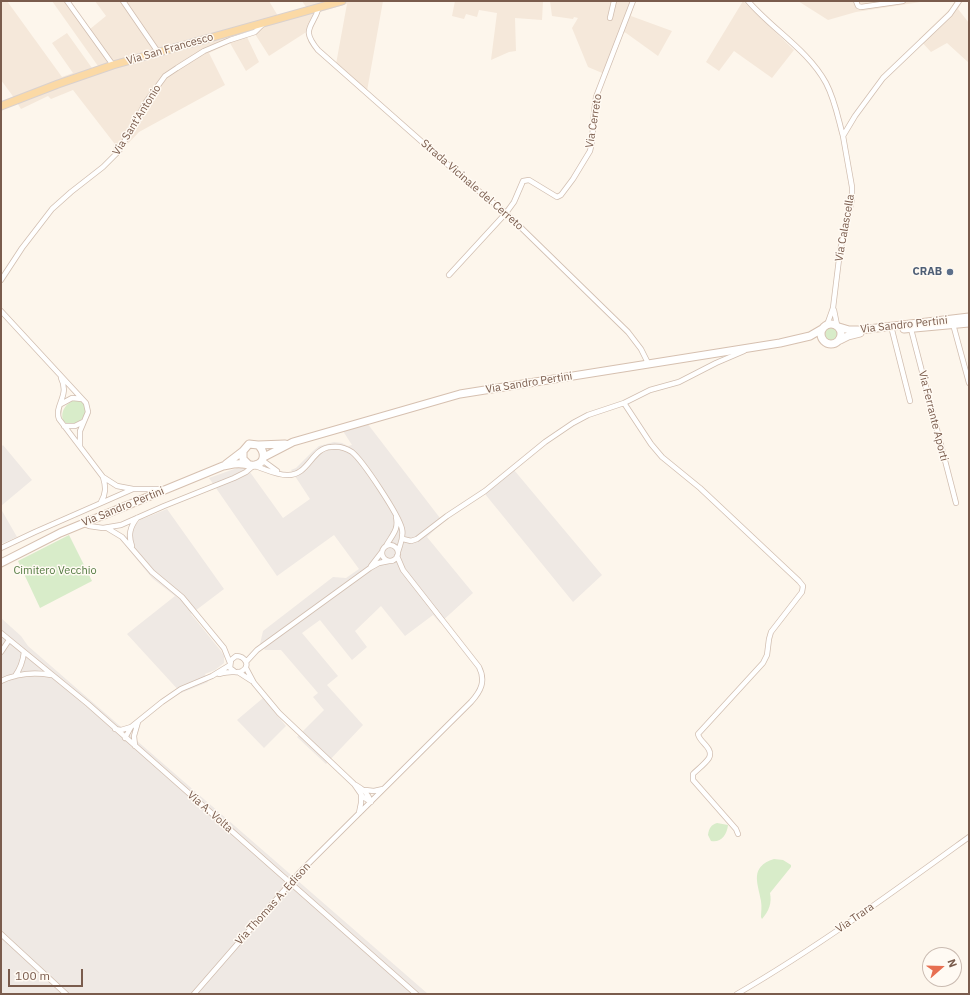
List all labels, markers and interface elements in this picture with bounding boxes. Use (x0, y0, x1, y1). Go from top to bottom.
street label: Via San Francesco (125, 30, 215, 68)
street label: Via Sant'Antonio (110, 82, 164, 158)
street label: Via Cerreto (583, 93, 605, 149)
street label: Strada Vicinale del Cerreto (418, 137, 526, 233)
street label: Via Calascella (833, 193, 857, 263)
place label: CRAB (913, 265, 942, 279)
marker: CRAB (945, 267, 955, 277)
street label: Via Sandro Pertini (860, 314, 948, 336)
street label: Via Ferrante Aporti (915, 369, 951, 463)
street label: Via Sandro Pertini (485, 370, 573, 396)
street label: Via Sandro Pertini (80, 484, 166, 530)
park label: Cimitero Vecchio (13, 564, 97, 578)
street label: Via A. Volta (185, 789, 235, 835)
street label: Via Thomas A. Edison (233, 860, 313, 948)
street label: Via Trara (833, 900, 877, 936)
north arrow (922, 947, 962, 987)
text: N (944, 957, 960, 969)
scale bar (10, 961, 85, 987)
text: 100 m (15, 968, 50, 983)

